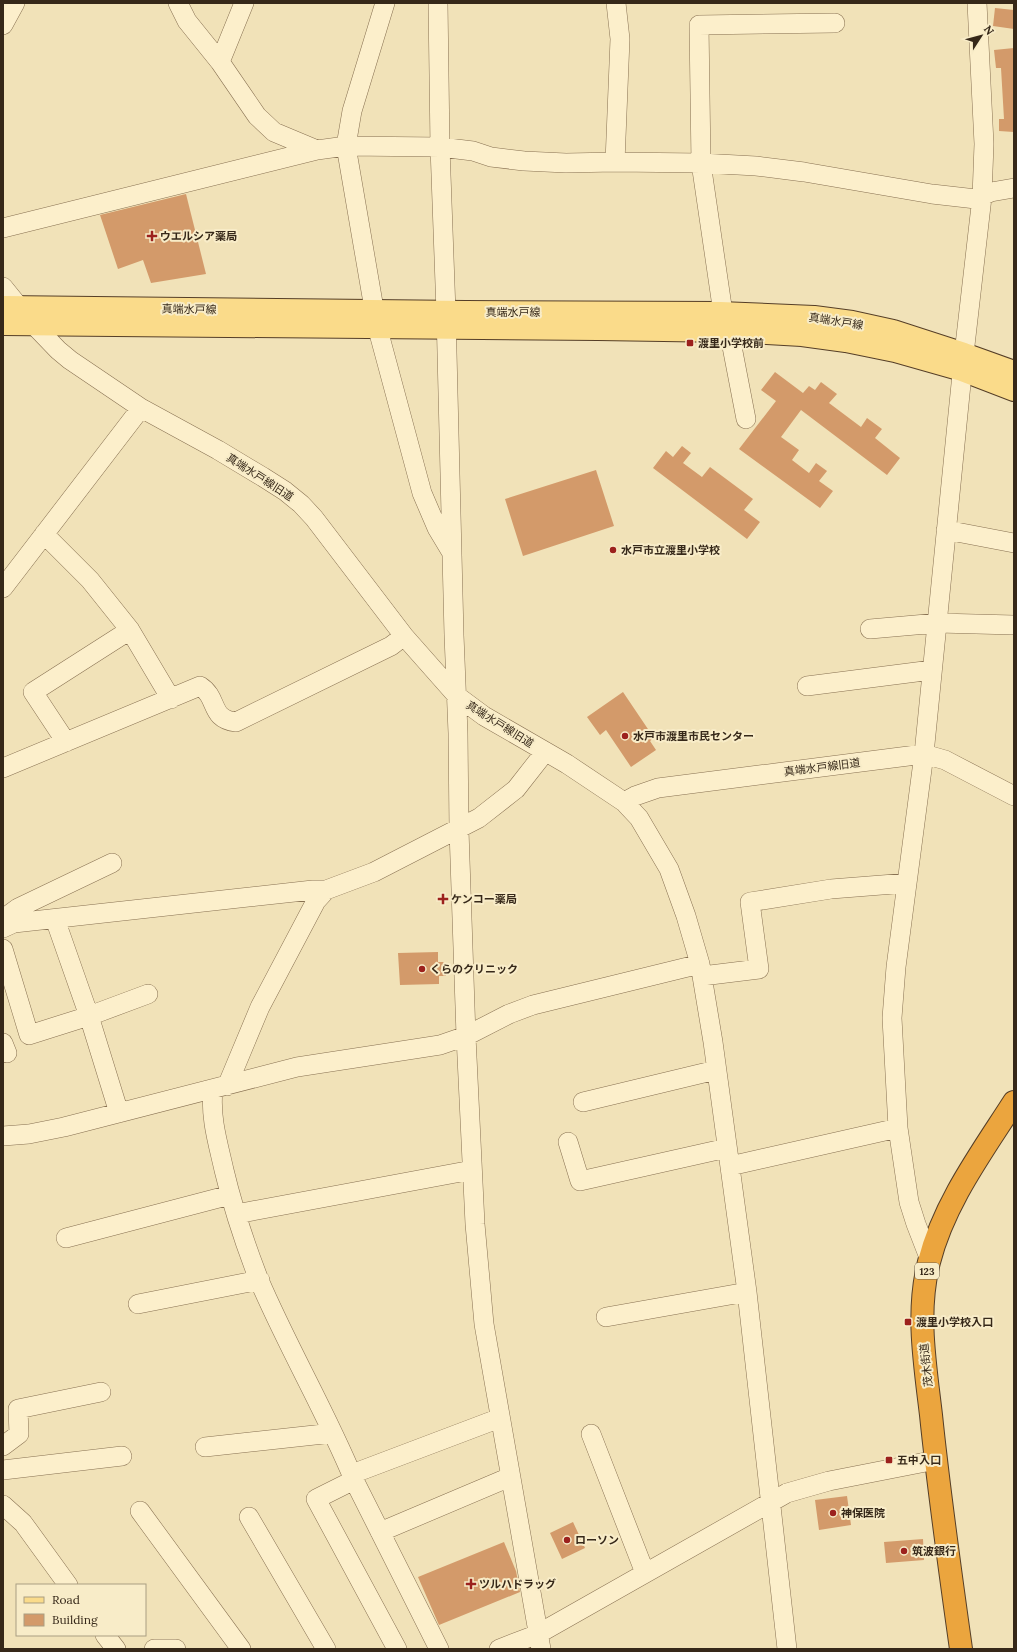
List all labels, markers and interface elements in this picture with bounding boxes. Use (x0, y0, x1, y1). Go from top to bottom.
north arrow (961, 16, 1001, 56)
text: N (981, 23, 998, 38)
place label: ウエルシア薬局 (160, 229, 237, 243)
marker: ウエルシア薬局 (147, 231, 157, 241)
street label: 真端水戸線 (161, 302, 217, 316)
street label: 真端水戸線 (486, 305, 541, 319)
street label: 真端水戸線 (808, 310, 864, 332)
place label: 渡里小学校前 (698, 336, 764, 350)
marker: 渡里小学校前 (685, 338, 695, 348)
street label: 真端水戸線旧道 (224, 450, 296, 504)
place label: 水戸市立渡里小学校 (621, 543, 720, 557)
marker: 水戸市立渡里小学校 (608, 545, 618, 555)
street label: 真端水戸線旧道 (464, 698, 536, 750)
place label: 水戸市渡里市民センター (633, 729, 754, 743)
marker: 水戸市渡里市民センター (620, 731, 630, 741)
street label: 真端水戸線旧道 (783, 755, 861, 779)
place label: ケンコー薬局 (451, 892, 517, 906)
marker: ケンコー薬局 (438, 894, 448, 904)
place label: くらのクリニック (430, 962, 518, 976)
marker: くらのクリニック (417, 964, 427, 974)
road number: 123 (915, 1263, 939, 1279)
place label: 渡里小学校入口 (916, 1315, 993, 1329)
marker: 渡里小学校入口 (903, 1317, 913, 1327)
street label: 茂木街道 (917, 1342, 935, 1388)
place label: 五中入口 (897, 1453, 941, 1467)
marker: 五中入口 (884, 1455, 894, 1465)
place label: 神保医院 (841, 1506, 885, 1520)
marker: 神保医院 (828, 1508, 838, 1518)
place label: ローソン (575, 1533, 619, 1547)
marker: ローソン (562, 1535, 572, 1545)
place label: 筑波銀行 (912, 1544, 956, 1558)
marker: 筑波銀行 (899, 1546, 909, 1556)
place label: ツルハドラッグ (479, 1577, 556, 1591)
marker: ツルハドラッグ (466, 1579, 476, 1589)
legend (16, 1584, 146, 1636)
text: Road (52, 1592, 80, 1607)
text: Building (52, 1612, 98, 1627)

